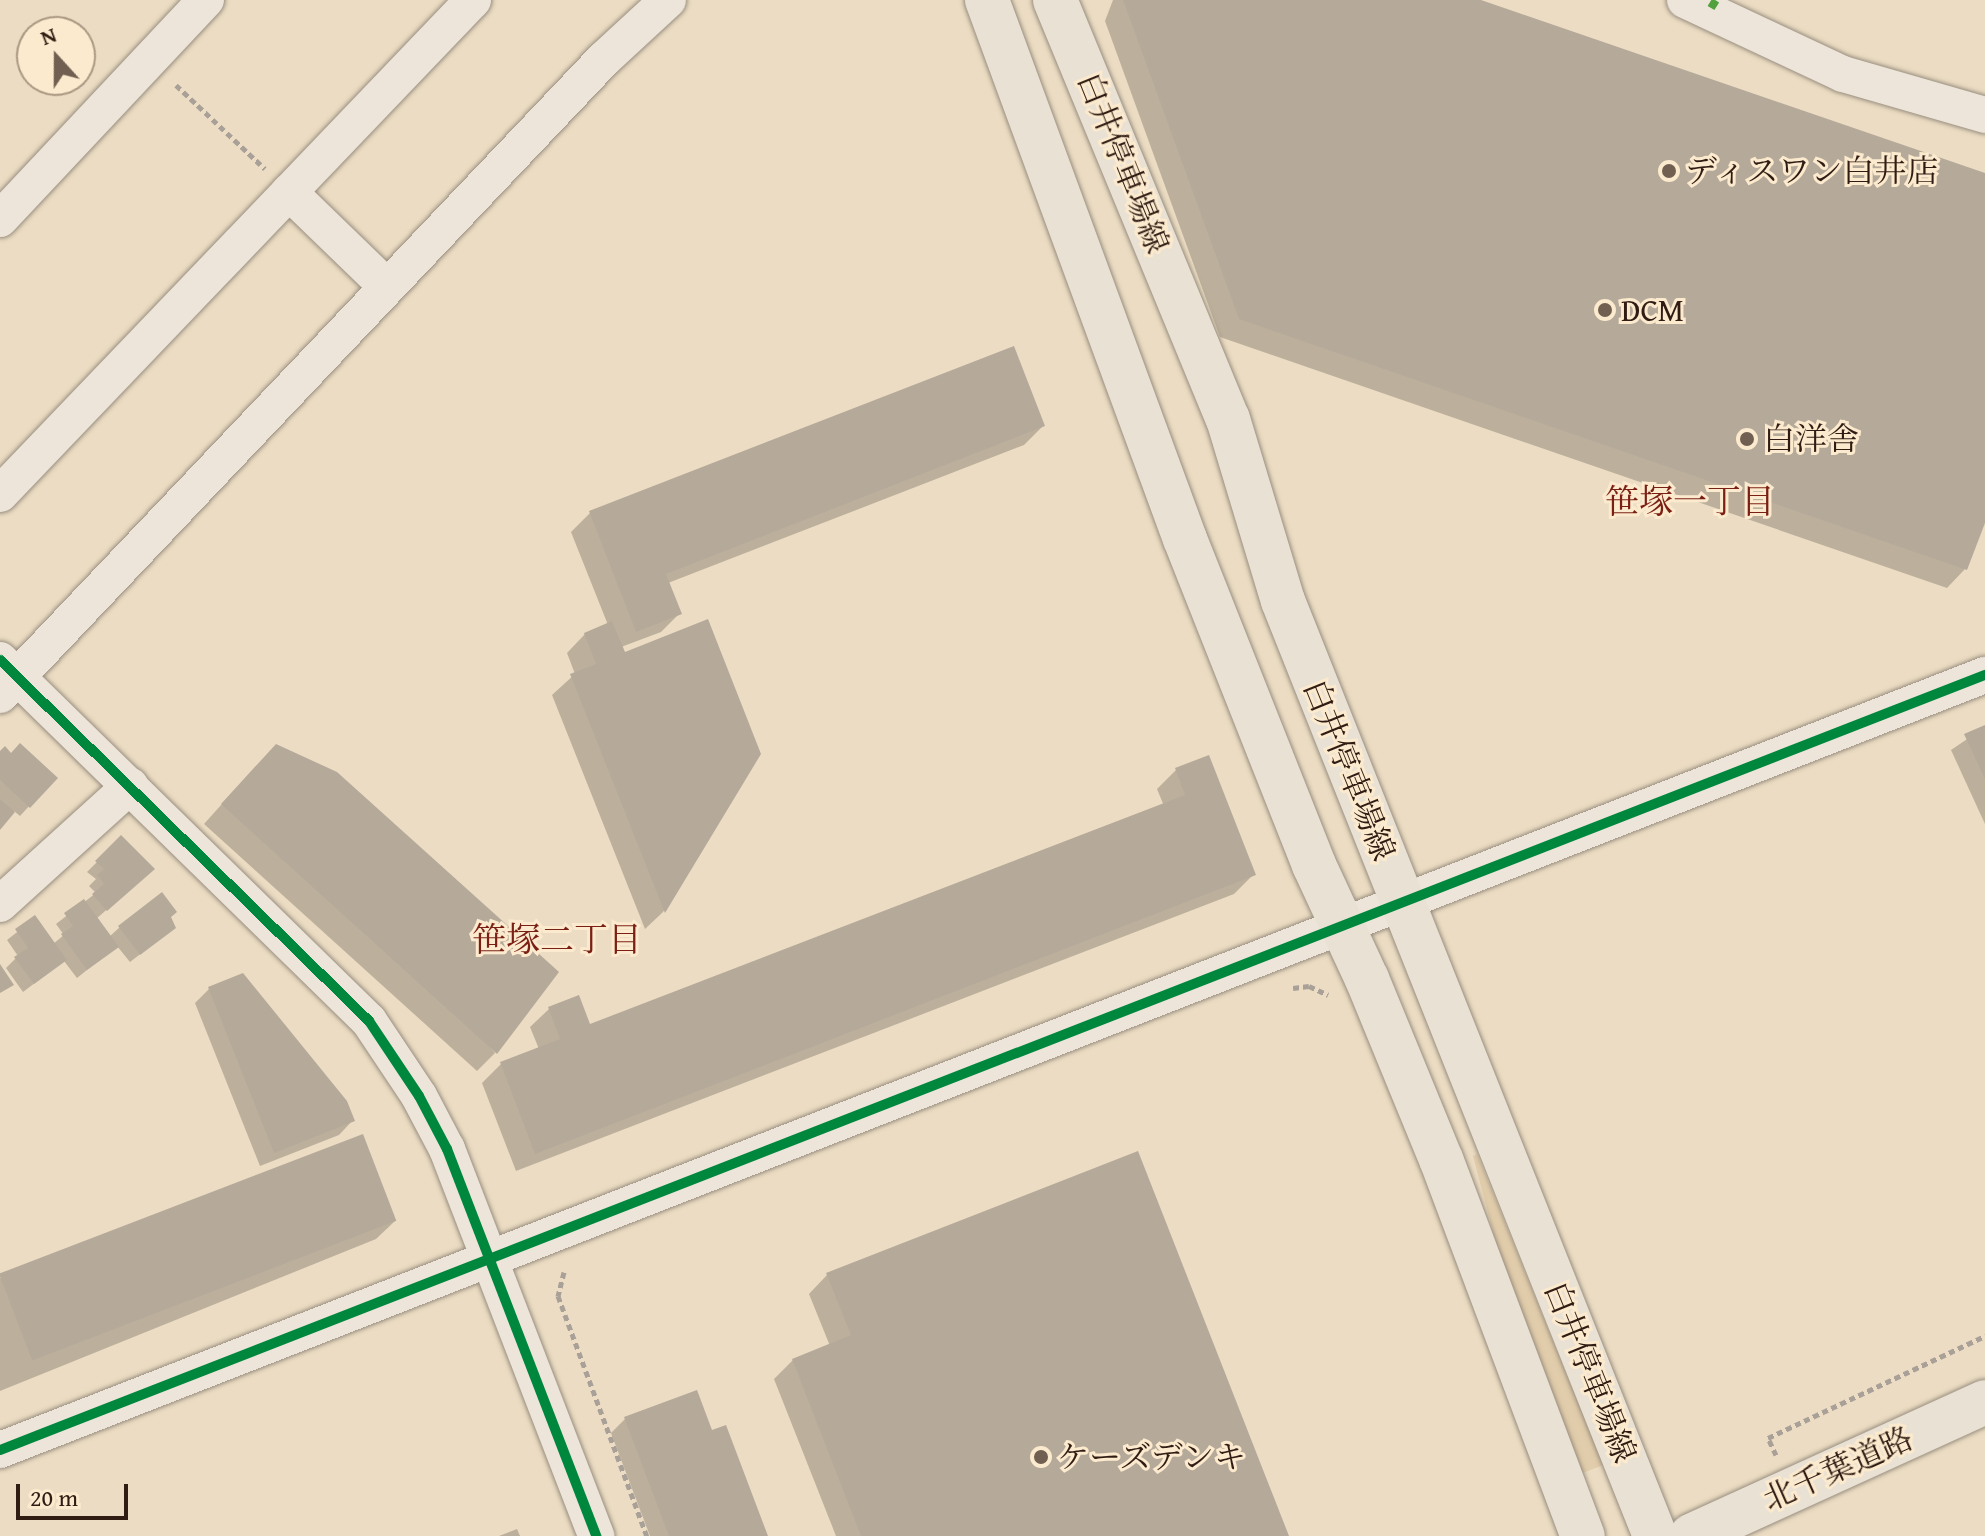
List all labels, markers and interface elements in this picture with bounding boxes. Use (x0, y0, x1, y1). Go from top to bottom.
north arrow (16, 16, 96, 96)
text: N (36, 18, 61, 53)
street label: 白井停車場線 (1069, 67, 1177, 259)
place label: ディスワン白井店 (1685, 152, 1941, 190)
marker: ディスワン白井店 (1660, 162, 1678, 180)
place label: DCM (1621, 291, 1684, 329)
marker: DCM (1596, 301, 1614, 319)
place label: 白洋舎 (1763, 420, 1859, 458)
marker: 白洋舎 (1738, 430, 1756, 448)
district label: 笹塚一丁目 (1605, 481, 1775, 521)
street label: 白井停車場線 (1295, 674, 1403, 866)
district label: 笹塚二丁目 (472, 919, 642, 959)
street label: 白井停車場線 (1536, 1276, 1644, 1468)
street label: 北千葉道路 (1757, 1419, 1919, 1519)
place label: ケーズデンキ (1057, 1438, 1249, 1476)
marker: ケーズデンキ (1032, 1448, 1050, 1466)
scale bar (20, 1468, 132, 1518)
text: 20 m (30, 1480, 78, 1515)

